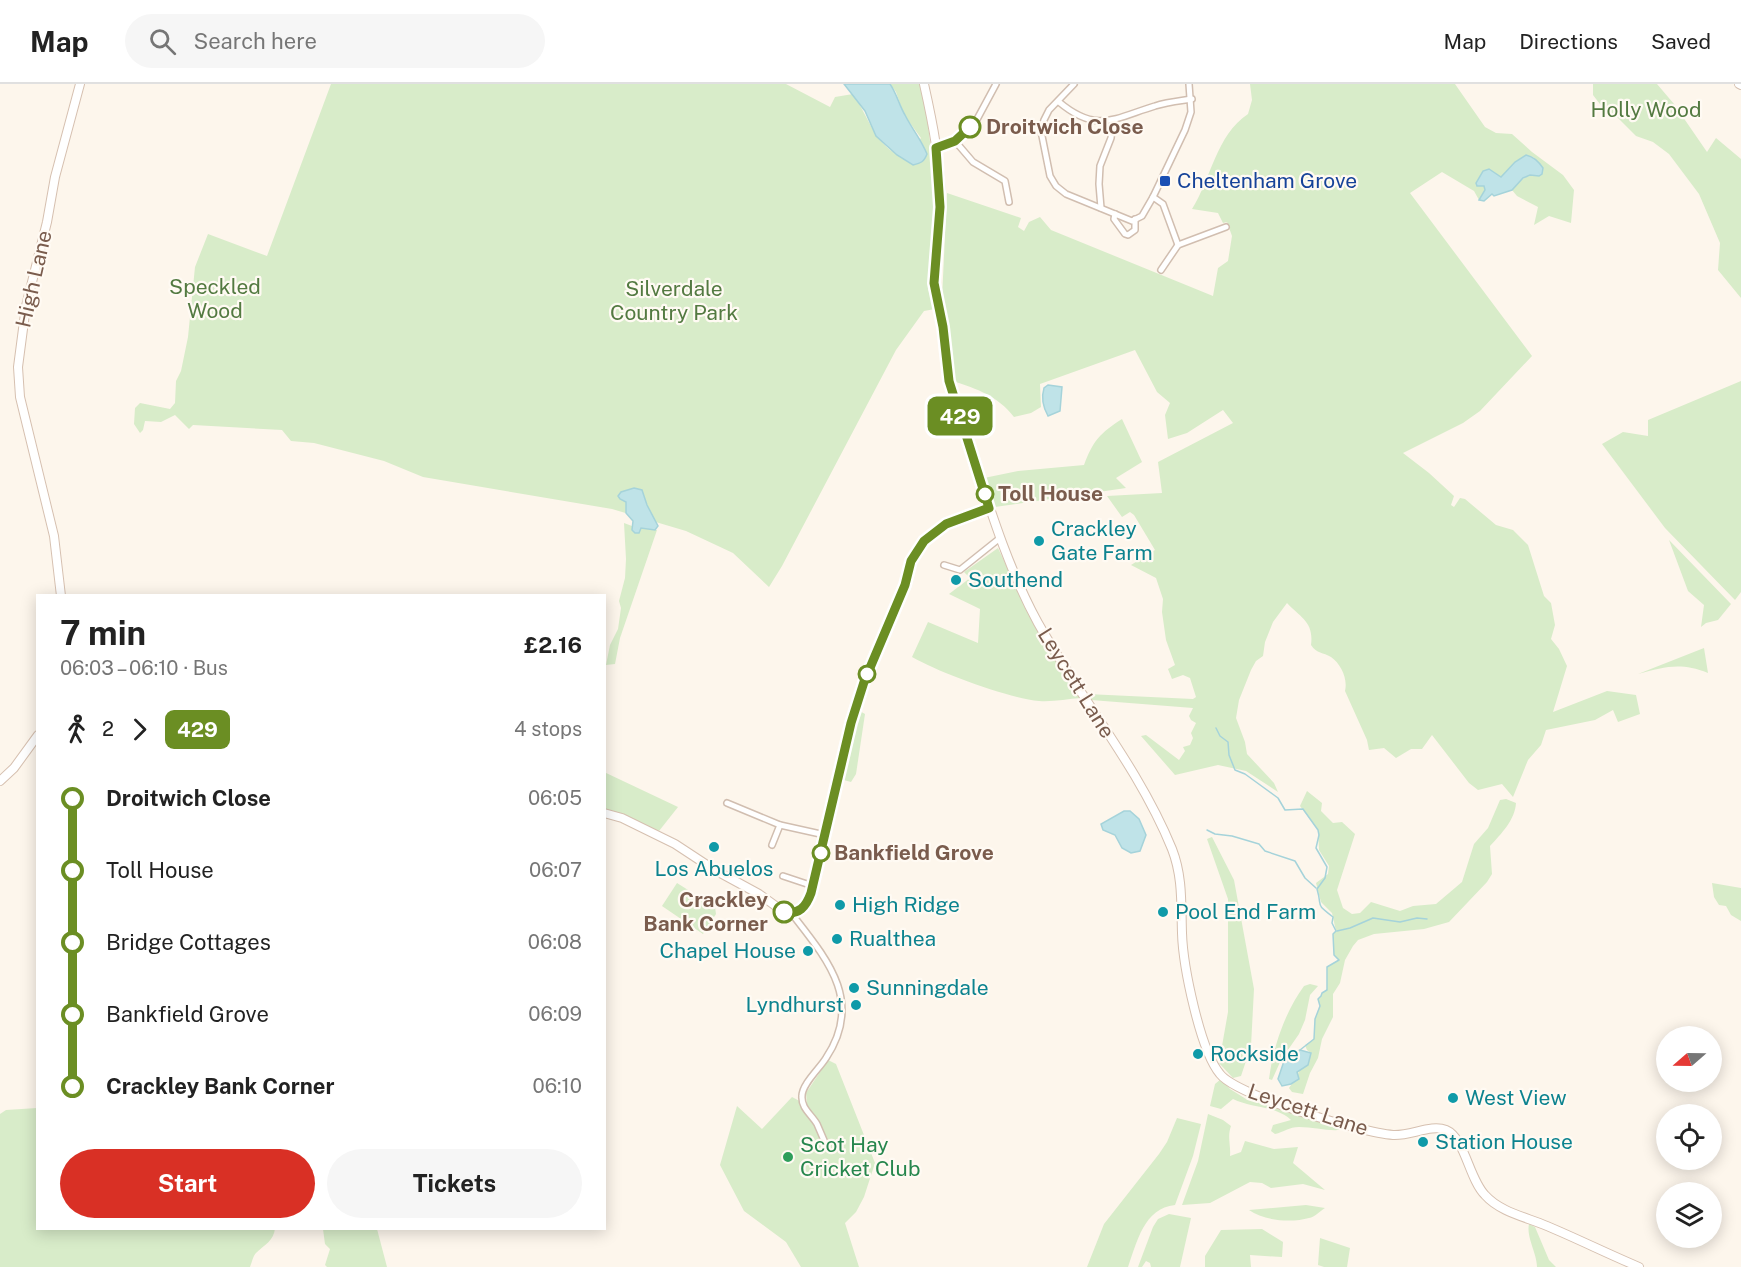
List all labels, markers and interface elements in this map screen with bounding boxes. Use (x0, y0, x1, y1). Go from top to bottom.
search box (125, 14, 545, 68)
text: Map (30, 25, 89, 58)
icon: search (146, 25, 179, 58)
text: Search here (194, 28, 317, 54)
text: Map (1444, 29, 1486, 54)
text: Directions (1519, 29, 1618, 54)
text: Saved (1651, 29, 1711, 54)
park label: Holly Wood (1591, 97, 1701, 122)
place label: Droitwich Close (986, 114, 1144, 139)
marker: Droitwich Close (959, 116, 981, 138)
place label: Cheltenham Grove (1177, 168, 1357, 193)
marker: Cheltenham Grove (1158, 174, 1172, 188)
street label: High Lane (10, 228, 57, 330)
park label: Speckled Wood (169, 274, 261, 323)
park label: Silverdale Country Park (610, 276, 738, 325)
line badge: 429 (926, 396, 994, 436)
text: 429 (940, 404, 980, 429)
place label: Toll House (998, 481, 1103, 506)
marker: Toll House (976, 485, 994, 503)
place label: Crackley Gate Farm (1051, 516, 1153, 565)
marker: Crackley Gate Farm (1032, 534, 1046, 548)
place label: Southend (968, 567, 1063, 592)
marker: Southend (949, 573, 963, 587)
text: 7 min (60, 614, 146, 652)
street label: Leycett Lane (1033, 623, 1120, 742)
text: £2.16 (524, 632, 582, 658)
text: 06:03 – 06:10 · Bus (60, 656, 228, 680)
unlabelled marker (858, 665, 876, 683)
icon: walk (60, 713, 93, 746)
icon: forward (123, 713, 156, 746)
text: 2 (102, 717, 114, 741)
text: 429 (177, 717, 218, 742)
text: 4 stops (514, 717, 582, 741)
text: Droitwich Close (106, 785, 271, 811)
text: 06:05 (528, 786, 582, 810)
marker: Los Abuelos (707, 840, 721, 854)
place label: Bankfield Grove (834, 840, 994, 865)
marker: Bankfield Grove (812, 844, 830, 862)
place label: Los Abuelos (655, 856, 773, 881)
text: Toll House (106, 857, 214, 883)
text: 06:07 (529, 858, 582, 882)
place label: Crackley Bank Corner (643, 887, 768, 936)
place label: High Ridge (852, 892, 960, 917)
marker: High Ridge (833, 898, 847, 912)
place label: Pool End Farm (1175, 899, 1316, 924)
marker: Crackley Bank Corner (773, 901, 795, 923)
marker: Pool End Farm (1156, 905, 1170, 919)
place label: Rualthea (849, 926, 936, 951)
text: Bridge Cottages (106, 929, 271, 955)
text: 06:08 (528, 930, 582, 954)
marker: Rualthea (830, 932, 844, 946)
place label: Chapel House (659, 938, 796, 963)
marker: Chapel House (801, 944, 815, 958)
place label: Sunningdale (866, 975, 989, 1000)
marker: Sunningdale (847, 981, 861, 995)
place label: Lyndhurst (746, 992, 844, 1017)
marker: Lyndhurst (849, 998, 863, 1012)
text: Bankfield Grove (106, 1001, 269, 1027)
text: 06:09 (528, 1002, 582, 1026)
north arrow (1656, 1026, 1722, 1092)
map controls (1656, 1026, 1722, 1248)
place label: Rockside (1210, 1041, 1299, 1066)
marker: Rockside (1191, 1047, 1205, 1061)
text: Crackley Bank Corner (106, 1073, 335, 1099)
text: 06:10 (533, 1074, 582, 1098)
street label: Leycett Lane (1245, 1078, 1371, 1141)
place label: West View (1465, 1085, 1567, 1110)
marker: West View (1446, 1091, 1460, 1105)
button: locate (1656, 1104, 1722, 1170)
place label: Station House (1435, 1129, 1573, 1154)
place label: Scot Hay Cricket Club (800, 1132, 920, 1181)
marker: Station House (1416, 1135, 1430, 1149)
button: Start (60, 1149, 315, 1218)
button: Tickets (327, 1149, 582, 1218)
marker: Scot Hay Cricket Club (781, 1150, 795, 1164)
button: layers (1656, 1182, 1722, 1248)

